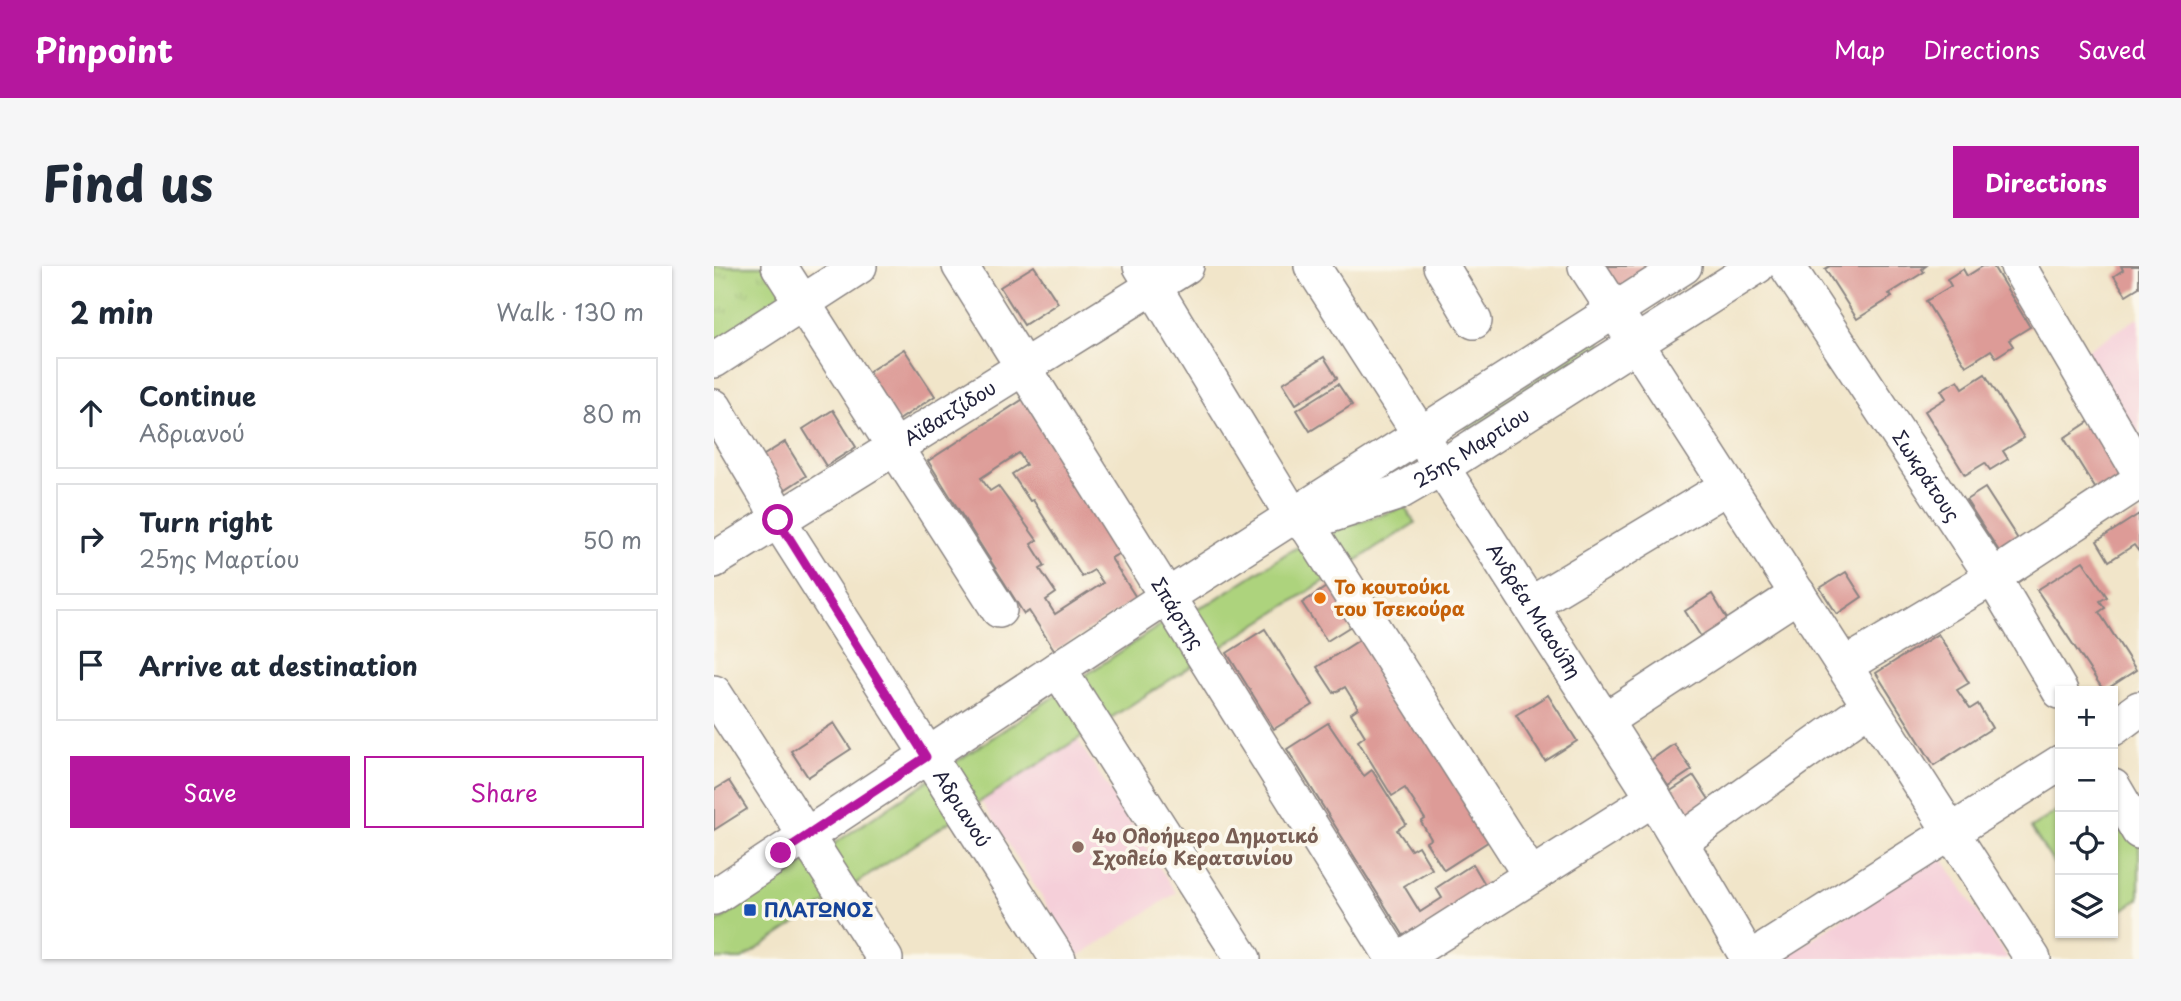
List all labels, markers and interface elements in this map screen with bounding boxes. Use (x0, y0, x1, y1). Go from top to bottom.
text: Pinpoint (35, 24, 173, 74)
text: Map (1834, 31, 1885, 67)
text: Directions (1923, 31, 2040, 67)
text: Saved (2078, 31, 2146, 67)
text: Find us (42, 145, 213, 219)
button: Directions (1953, 146, 2139, 218)
text: 2 min (70, 289, 154, 334)
text: Walk · 130 m (496, 294, 644, 329)
street label: Αϊβατζίδου (898, 373, 1001, 452)
text: Continue (139, 376, 256, 415)
icon: ahead (72, 394, 110, 432)
text: 80 m (582, 396, 642, 431)
street label: 25ης Μαρτίου (1407, 400, 1534, 494)
text: Αδριανού (139, 415, 245, 450)
street label: Σωκράτους (1887, 424, 1967, 527)
text: Turn right (139, 502, 273, 541)
route start (762, 504, 793, 535)
icon: right (72, 520, 110, 558)
text: 50 m (582, 522, 642, 557)
street label: Ανδρέα Μιαούλη (1481, 537, 1589, 684)
text: 25ης Μαρτίου (139, 541, 300, 576)
street label: Σπάρτης (1145, 572, 1212, 654)
place label: Το κουτούκι του Τσεκούρα (1334, 572, 1465, 622)
marker: Το κουτούκι του Τσεκούρα (1312, 590, 1328, 606)
icon: arrive (72, 646, 110, 684)
text: Arrive at destination (139, 646, 418, 685)
map controls (2055, 686, 2118, 938)
button: + (2055, 686, 2118, 749)
button: − (2055, 749, 2118, 812)
button: Save (70, 756, 350, 828)
button: Share (364, 756, 644, 828)
street label: Αδριανού (927, 763, 998, 852)
button: locate (2055, 812, 2118, 875)
place label: 4o Ολοήμερο Δημοτικό Σχολείο Κερατσινίου (1092, 821, 1318, 871)
route end (765, 837, 796, 868)
marker: 4o Ολοήμερο Δημοτικό Σχολείο Κερατσινίου (1070, 839, 1086, 855)
button: layers (2055, 875, 2118, 938)
place label: ΠΛΑΤΩΝΟΣ (764, 895, 873, 923)
marker: ΠΛΑΤΩΝΟΣ (742, 902, 758, 918)

